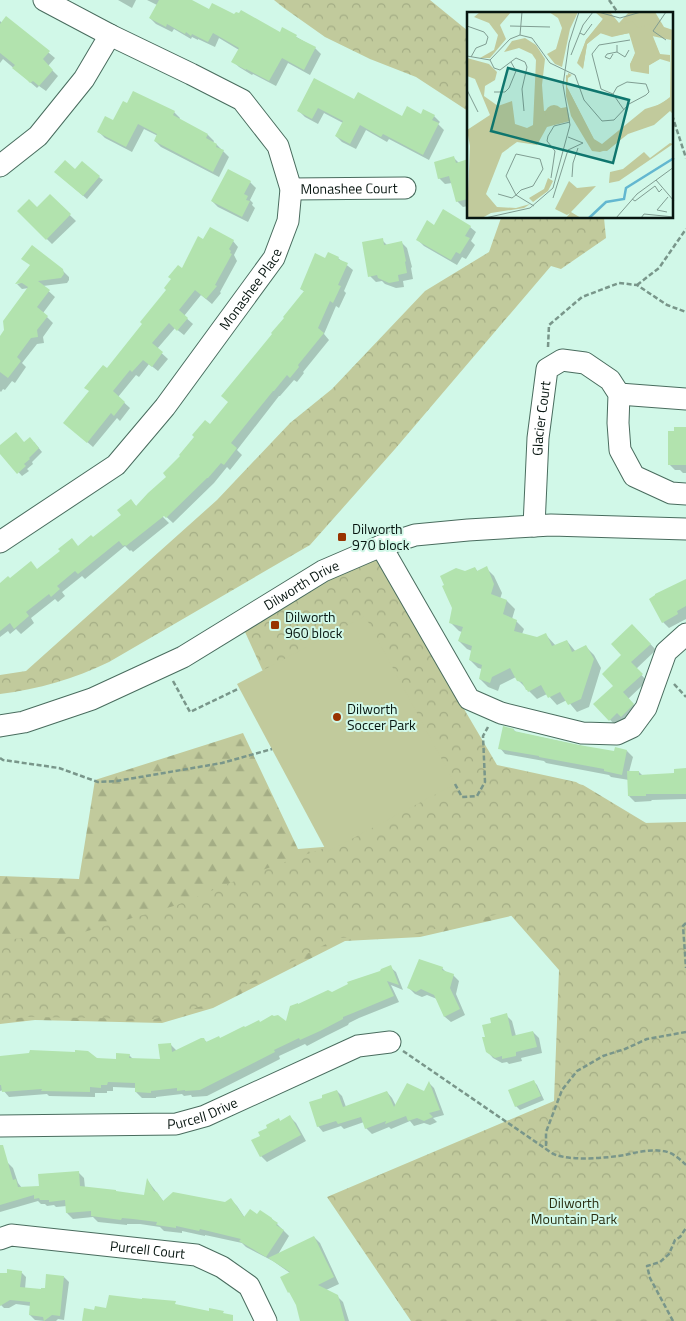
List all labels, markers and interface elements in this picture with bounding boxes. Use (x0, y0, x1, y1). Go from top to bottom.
inset map (467, 12, 674, 219)
street label: Monashee Court (300, 177, 398, 199)
street label: Monashee Place (214, 245, 287, 334)
street label: Glacier Court (526, 379, 555, 456)
place label: Dilworth 970 block (352, 518, 410, 555)
marker: Dilworth 970 block (336, 531, 348, 543)
street label: Dilworth Drive (259, 554, 342, 615)
place label: Dilworth 960 block (285, 606, 343, 643)
marker: Dilworth 960 block (269, 619, 281, 631)
place label: Dilworth Soccer Park (347, 698, 416, 735)
marker: Dilworth Soccer Park (331, 711, 343, 723)
street label: Purcell Drive (167, 1092, 241, 1134)
park label: Dilworth Mountain Park (531, 1192, 617, 1229)
street label: Purcell Court (109, 1235, 186, 1264)

